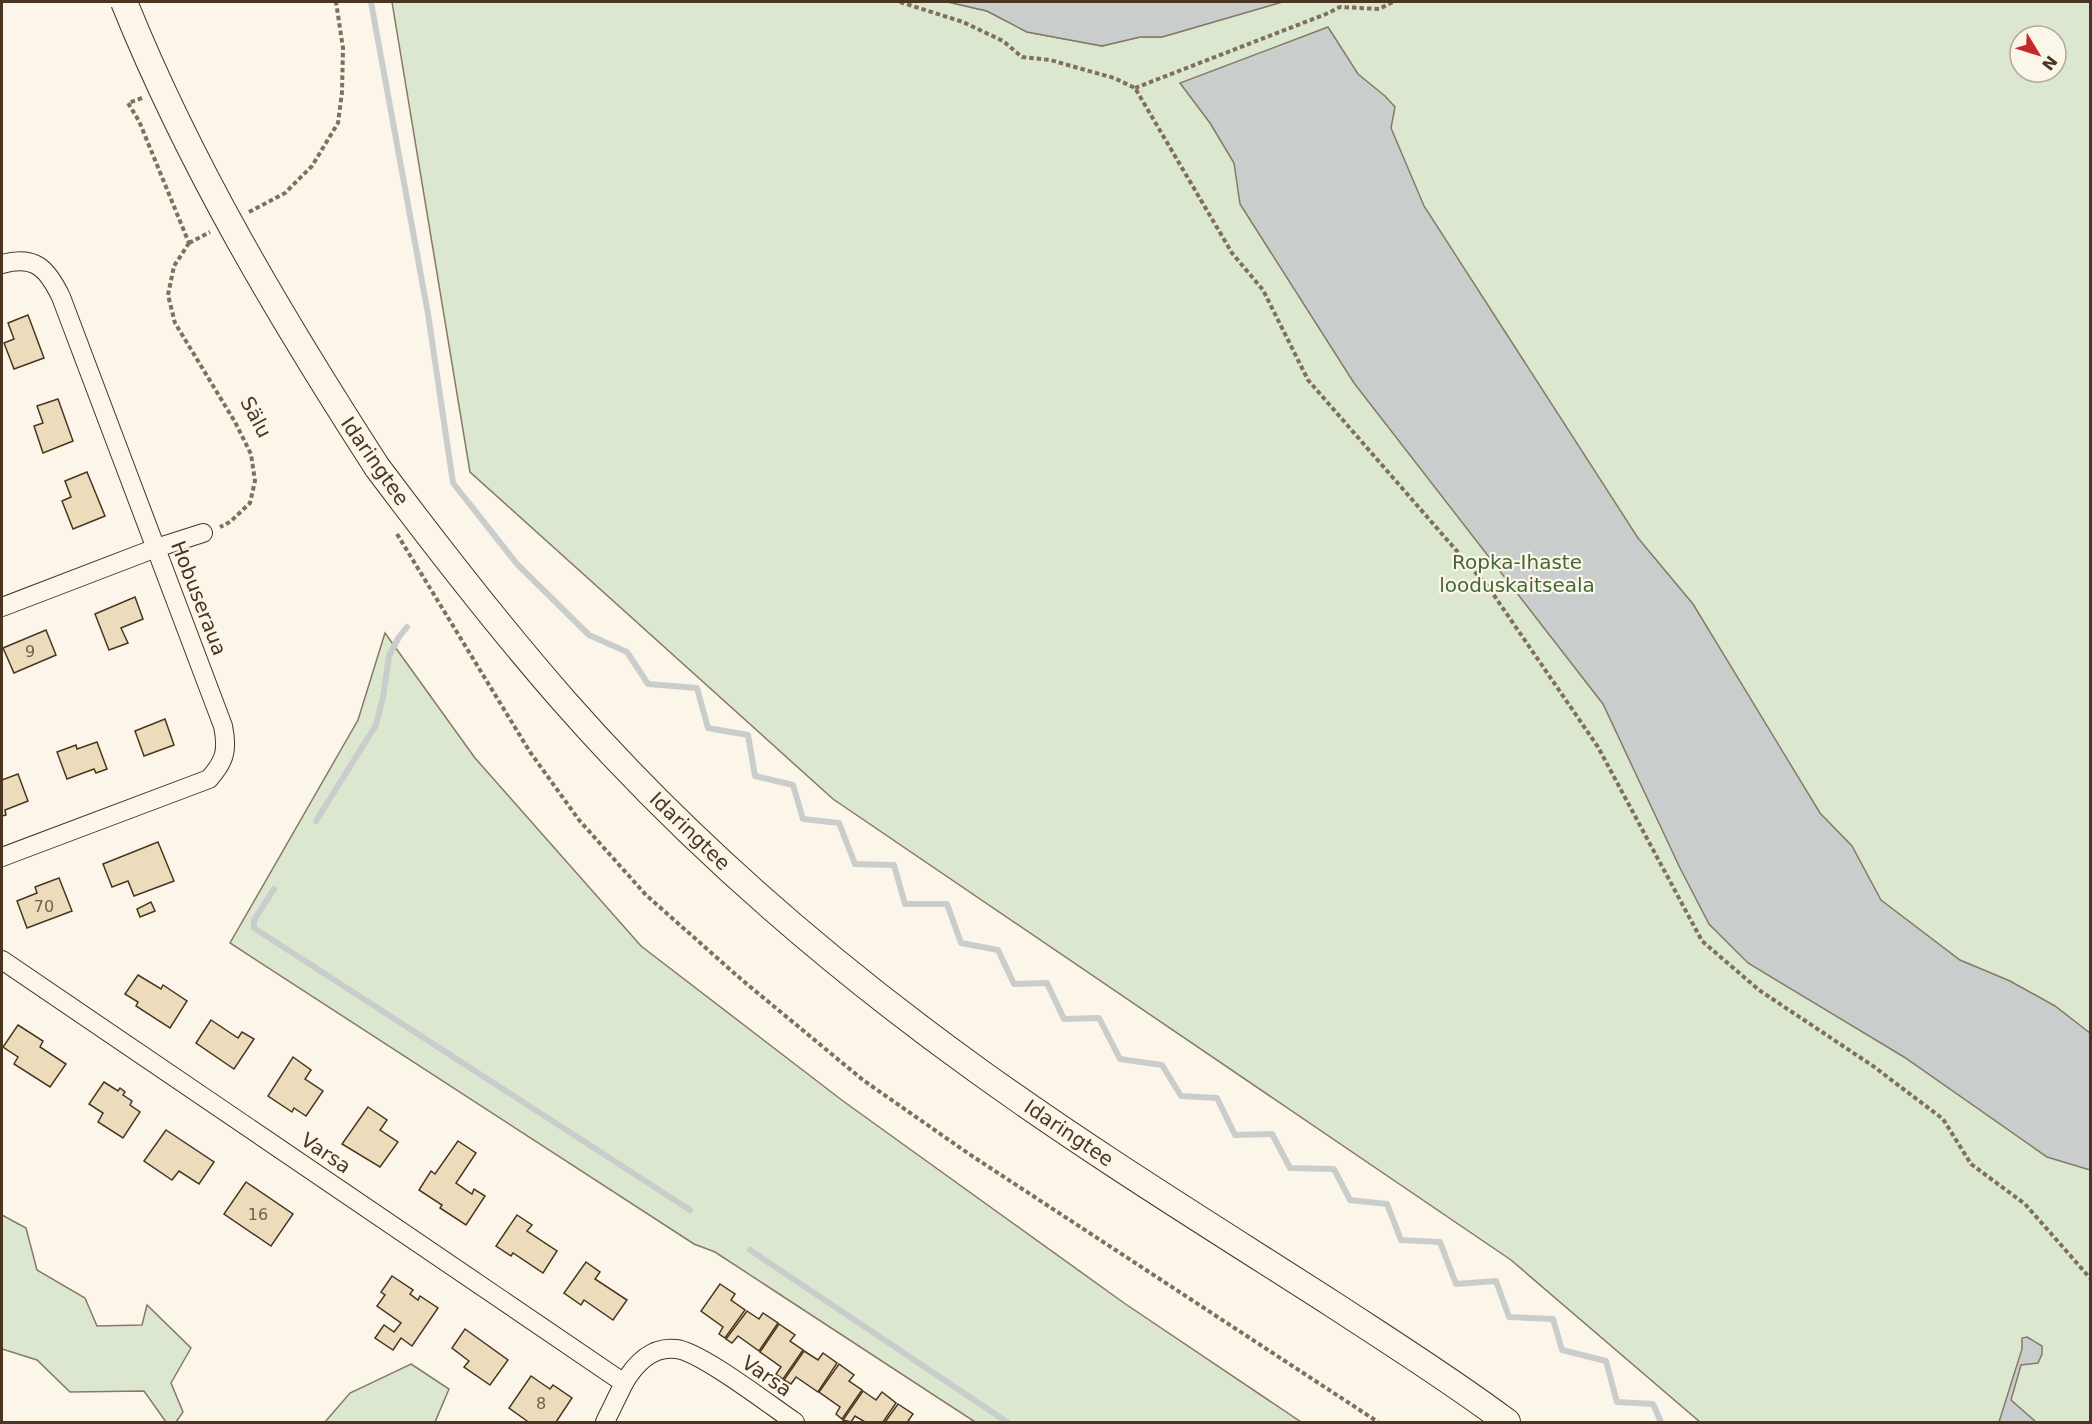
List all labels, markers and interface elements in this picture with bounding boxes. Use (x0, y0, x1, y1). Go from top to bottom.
north arrow (2008, 24, 2068, 84)
text: N (2038, 52, 2061, 74)
street label: Sälu (235, 392, 277, 442)
street label: Idaringtee (336, 412, 414, 510)
street label: Hobuseraua (166, 537, 232, 659)
park label: Ropka-Ihaste looduskaitseala (1439, 550, 1595, 597)
house number: 9 (25, 642, 35, 661)
street label: Idaringtee (645, 787, 735, 875)
house number: 70 (34, 897, 54, 916)
street label: Idaringtee (1020, 1094, 1118, 1172)
street label: Varsa (296, 1128, 356, 1178)
house number: 16 (248, 1205, 268, 1224)
street label: Varsa (737, 1350, 797, 1402)
house number: 8 (536, 1394, 546, 1413)

